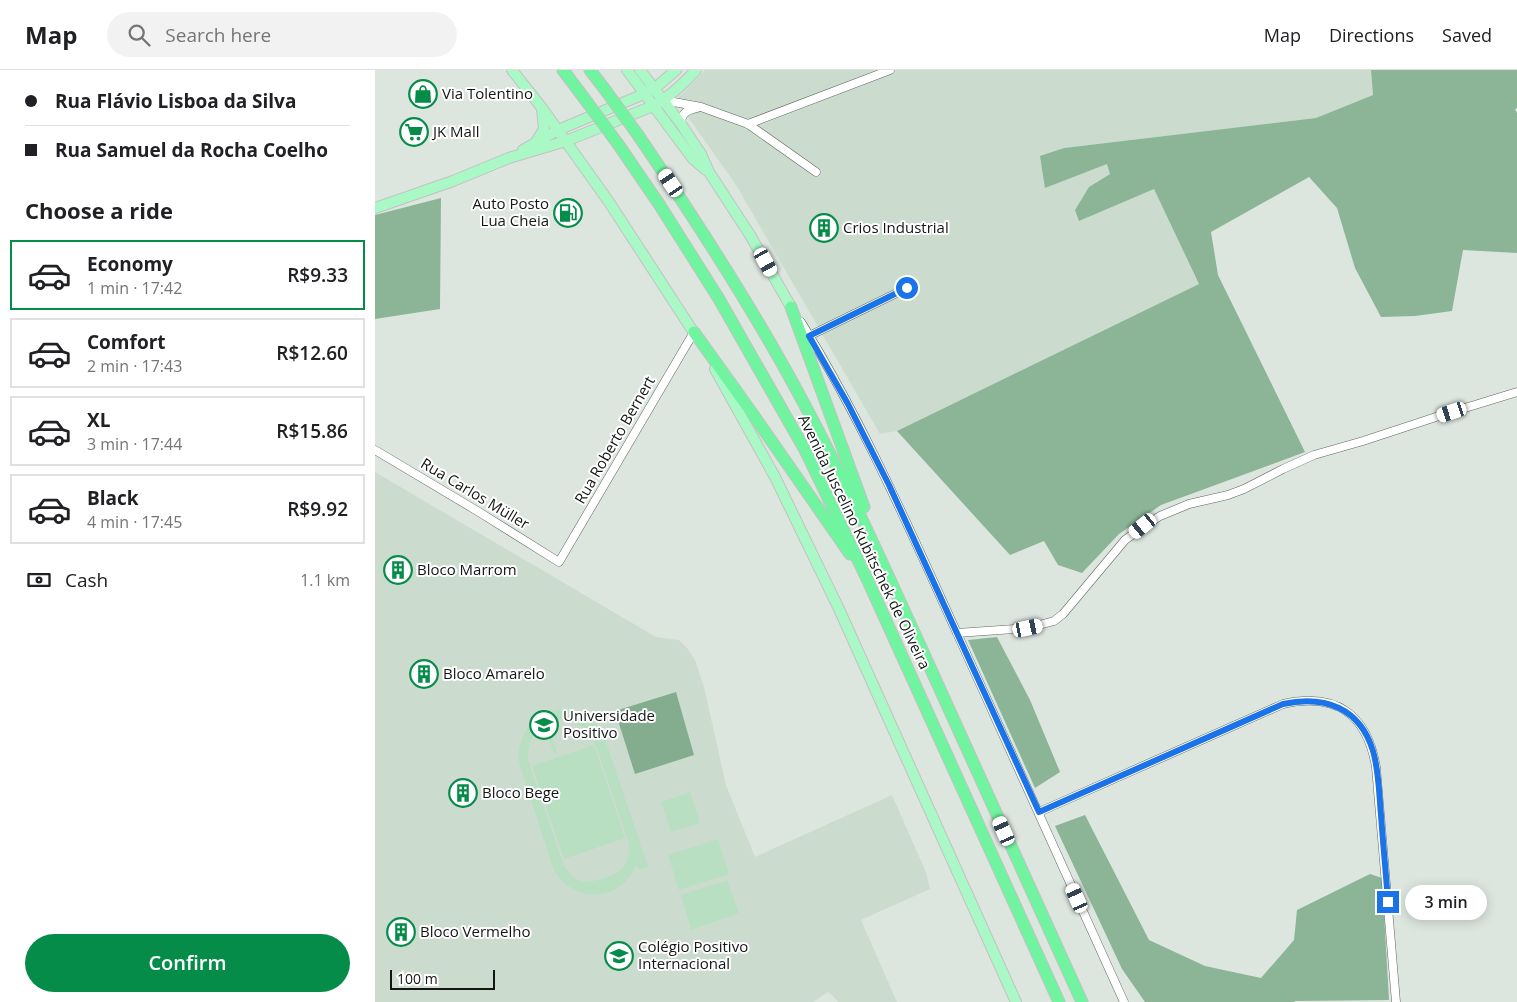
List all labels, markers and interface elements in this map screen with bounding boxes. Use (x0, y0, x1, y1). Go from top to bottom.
search box (107, 12, 457, 57)
text: Map (25, 18, 77, 51)
icon: search (125, 21, 153, 49)
text: Search here (165, 22, 271, 48)
text: Map (1264, 23, 1301, 47)
text: Directions (1329, 23, 1414, 47)
text: Saved (1442, 23, 1492, 47)
shop icon: Via Tolentino (408, 79, 438, 109)
place label: Via Tolentino (442, 83, 533, 103)
text: Rua Flávio Lisboa da Silva (55, 88, 296, 114)
supermarket icon: JK Mall (399, 117, 429, 147)
place label: JK Mall (431, 121, 480, 141)
text: Rua Samuel da Rocha Coelho (55, 137, 328, 163)
car (656, 166, 685, 200)
place label: Auto Posto Lua Cheia (472, 193, 549, 230)
text: Choose a ride (25, 195, 173, 225)
fuel station icon: Auto Posto Lua Cheia (553, 198, 583, 228)
building icon: Crios Industrial (809, 213, 839, 243)
place label: Crios Industrial (843, 217, 949, 237)
car (752, 245, 779, 279)
text: Economy (87, 251, 173, 277)
icon: car (27, 253, 72, 298)
text: R$9.33 (287, 262, 348, 288)
text: 1 min · 17:42 (87, 277, 182, 299)
route start (896, 277, 918, 299)
text: Comfort (87, 329, 166, 355)
icon: car (27, 331, 72, 376)
text: R$12.60 (276, 340, 348, 366)
text: 2 min · 17:43 (87, 355, 182, 377)
street label: Rua Roberto Bernert (569, 372, 659, 507)
car (1435, 400, 1468, 424)
text: XL (87, 407, 110, 433)
icon: car (27, 409, 72, 454)
street label: Avenida Juscelino Kubitschek de Oliveira (794, 411, 935, 672)
text: R$15.86 (276, 418, 348, 444)
text: 3 min · 17:44 (87, 433, 182, 455)
street label: Rua Carlos Müller (418, 453, 534, 533)
text: Black (87, 485, 139, 511)
icon: car (27, 487, 72, 532)
text: R$9.92 (287, 496, 348, 522)
text: 4 min · 17:45 (87, 511, 182, 533)
car (1126, 511, 1159, 541)
building icon: Bloco Marrom (383, 555, 413, 585)
place label: Bloco Marrom (417, 559, 517, 579)
icon: cash (25, 566, 53, 594)
text: Cash (65, 567, 108, 593)
text: 1.1 km (300, 569, 350, 591)
car (1011, 618, 1044, 638)
building icon: Bloco Amarelo (409, 659, 439, 689)
place label: Bloco Amarelo (443, 663, 545, 683)
place label: Universidade Positivo (563, 705, 655, 742)
school or university icon: Universidade Positivo (529, 710, 559, 740)
building icon: Bloco Bege (448, 778, 478, 808)
place label: Bloco Bege (482, 782, 559, 802)
car (991, 814, 1016, 848)
car (1064, 881, 1089, 915)
callout: 3 min (1405, 884, 1488, 920)
route end (1377, 891, 1399, 913)
text: 3 min (1424, 891, 1468, 913)
building icon: Bloco Vermelho (386, 917, 416, 947)
place label: Bloco Vermelho (420, 921, 530, 941)
button: Confirm (25, 934, 350, 992)
place label: Colégio Positivo Internacional (638, 936, 748, 973)
school or university icon: Colégio Positivo Internacional (604, 941, 634, 971)
scale bar (390, 967, 495, 990)
text: 100 m (397, 969, 438, 988)

